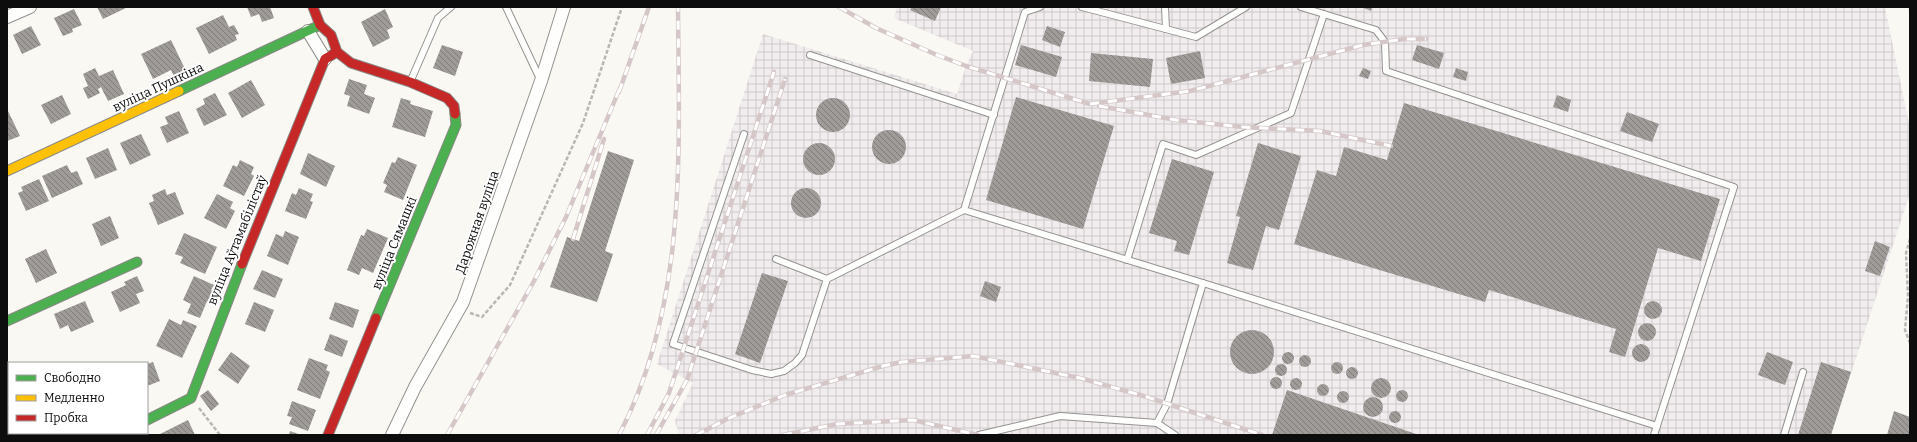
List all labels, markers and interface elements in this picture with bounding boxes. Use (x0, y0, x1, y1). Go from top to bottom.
street label: вуліца Пушкіна (110, 59, 206, 115)
street label: Дарожная вуліца (452, 169, 502, 275)
street label: вуліца Аўтамабілістаў (204, 173, 270, 307)
street label: вуліца Сямашкі (369, 194, 419, 292)
legend (8, 362, 148, 434)
text: Свободно (44, 371, 101, 385)
text: Медленно (44, 391, 105, 405)
text: Пробка (44, 411, 88, 425)

